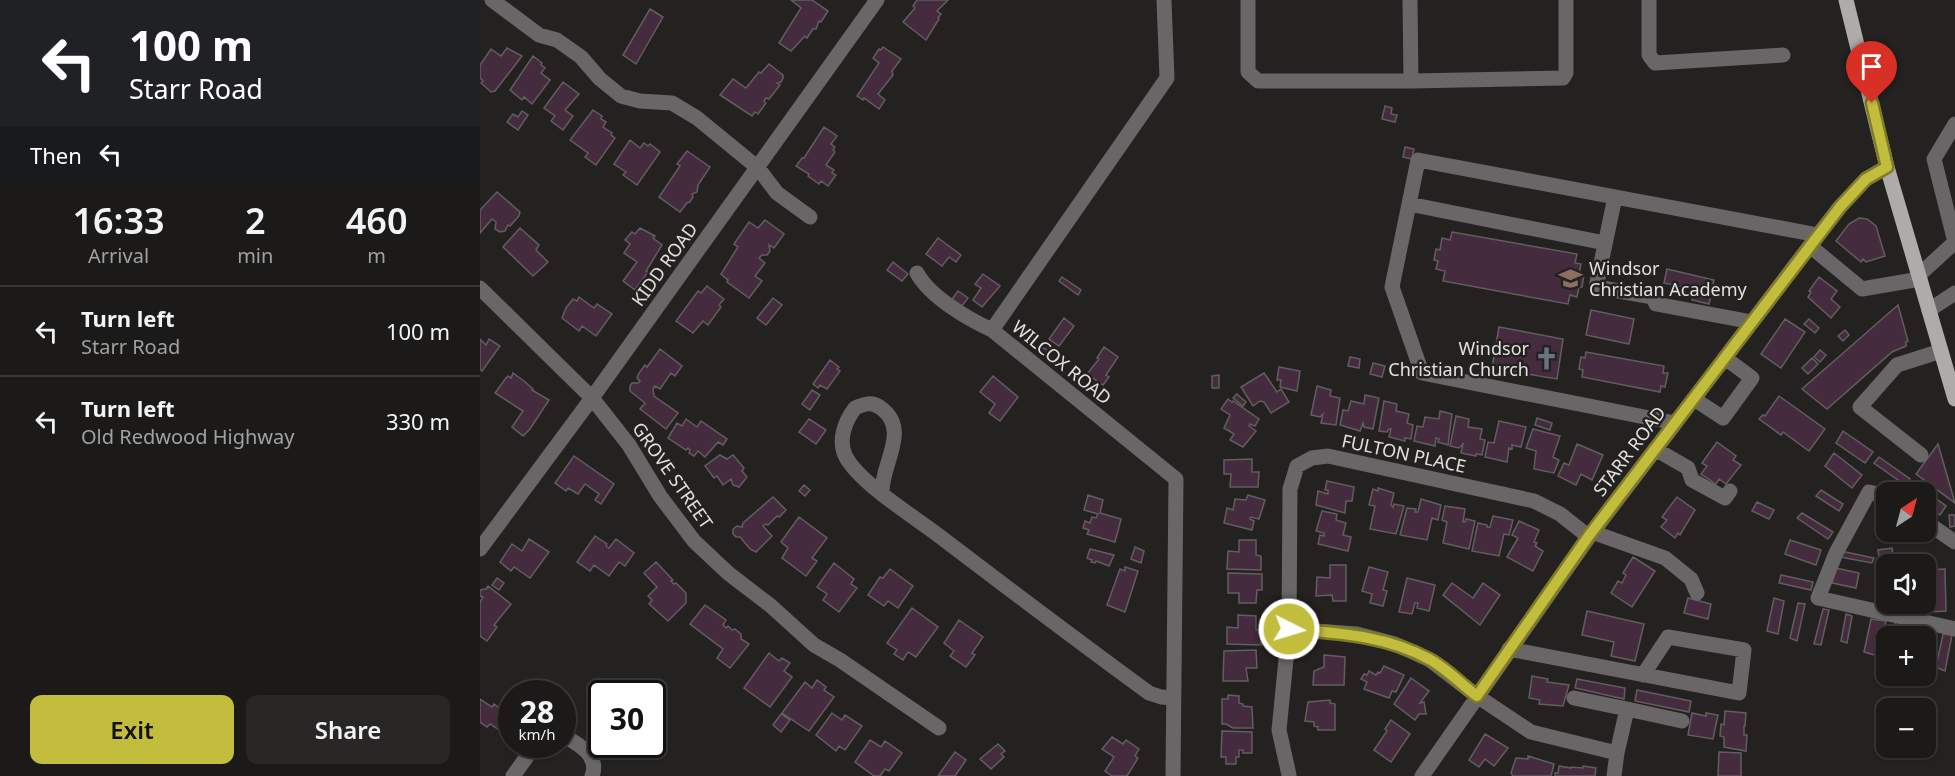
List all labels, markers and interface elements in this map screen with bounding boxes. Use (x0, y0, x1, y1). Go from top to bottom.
text: 100 m (129, 16, 253, 73)
icon: left (30, 24, 108, 102)
pin (1846, 41, 1897, 103)
icon: arrive (1855, 50, 1888, 83)
text: Starr Road (129, 70, 263, 107)
icon: left (94, 138, 127, 171)
text: Then (30, 140, 82, 170)
text: 16:33 (72, 196, 165, 245)
text: 2 (245, 196, 266, 245)
text: 460 (346, 196, 408, 245)
street label: KIDD ROAD (626, 217, 702, 311)
text: Arrival (88, 242, 149, 269)
text: min (237, 242, 273, 269)
text: m (367, 242, 386, 269)
place label: Windsor Christian Academy (1589, 256, 1748, 301)
school or university icon: Windsor Christian Academy (1558, 265, 1584, 291)
text: Turn left (81, 303, 175, 333)
street label: WILCOX ROAD (1007, 314, 1117, 410)
icon: left (30, 315, 63, 348)
text: 100 m (386, 316, 450, 346)
text: Starr Road (81, 333, 180, 360)
place label: Windsor Christian Church (1388, 336, 1530, 381)
church icon: Windsor Christian Church (1534, 345, 1560, 371)
text: Turn left (81, 393, 175, 423)
street label: STARR ROAD (1587, 401, 1671, 501)
icon: left (30, 405, 63, 438)
text: 330 m (386, 406, 450, 436)
street label: GROVE STREET (627, 417, 719, 533)
text: Old Redwood Highway (81, 423, 295, 450)
street label: FULTON PLACE (1340, 428, 1468, 478)
north arrow (1876, 482, 1936, 542)
map controls (1876, 482, 1936, 758)
button: sound (1876, 554, 1936, 614)
position arrow (1257, 597, 1321, 661)
button: + (1876, 626, 1936, 686)
speed limit sign: 30 (588, 680, 666, 758)
text: 28 (520, 691, 554, 732)
button: Exit (30, 695, 234, 764)
button: Share (246, 695, 450, 764)
button: − (1876, 698, 1936, 758)
text: km/h (519, 724, 555, 744)

